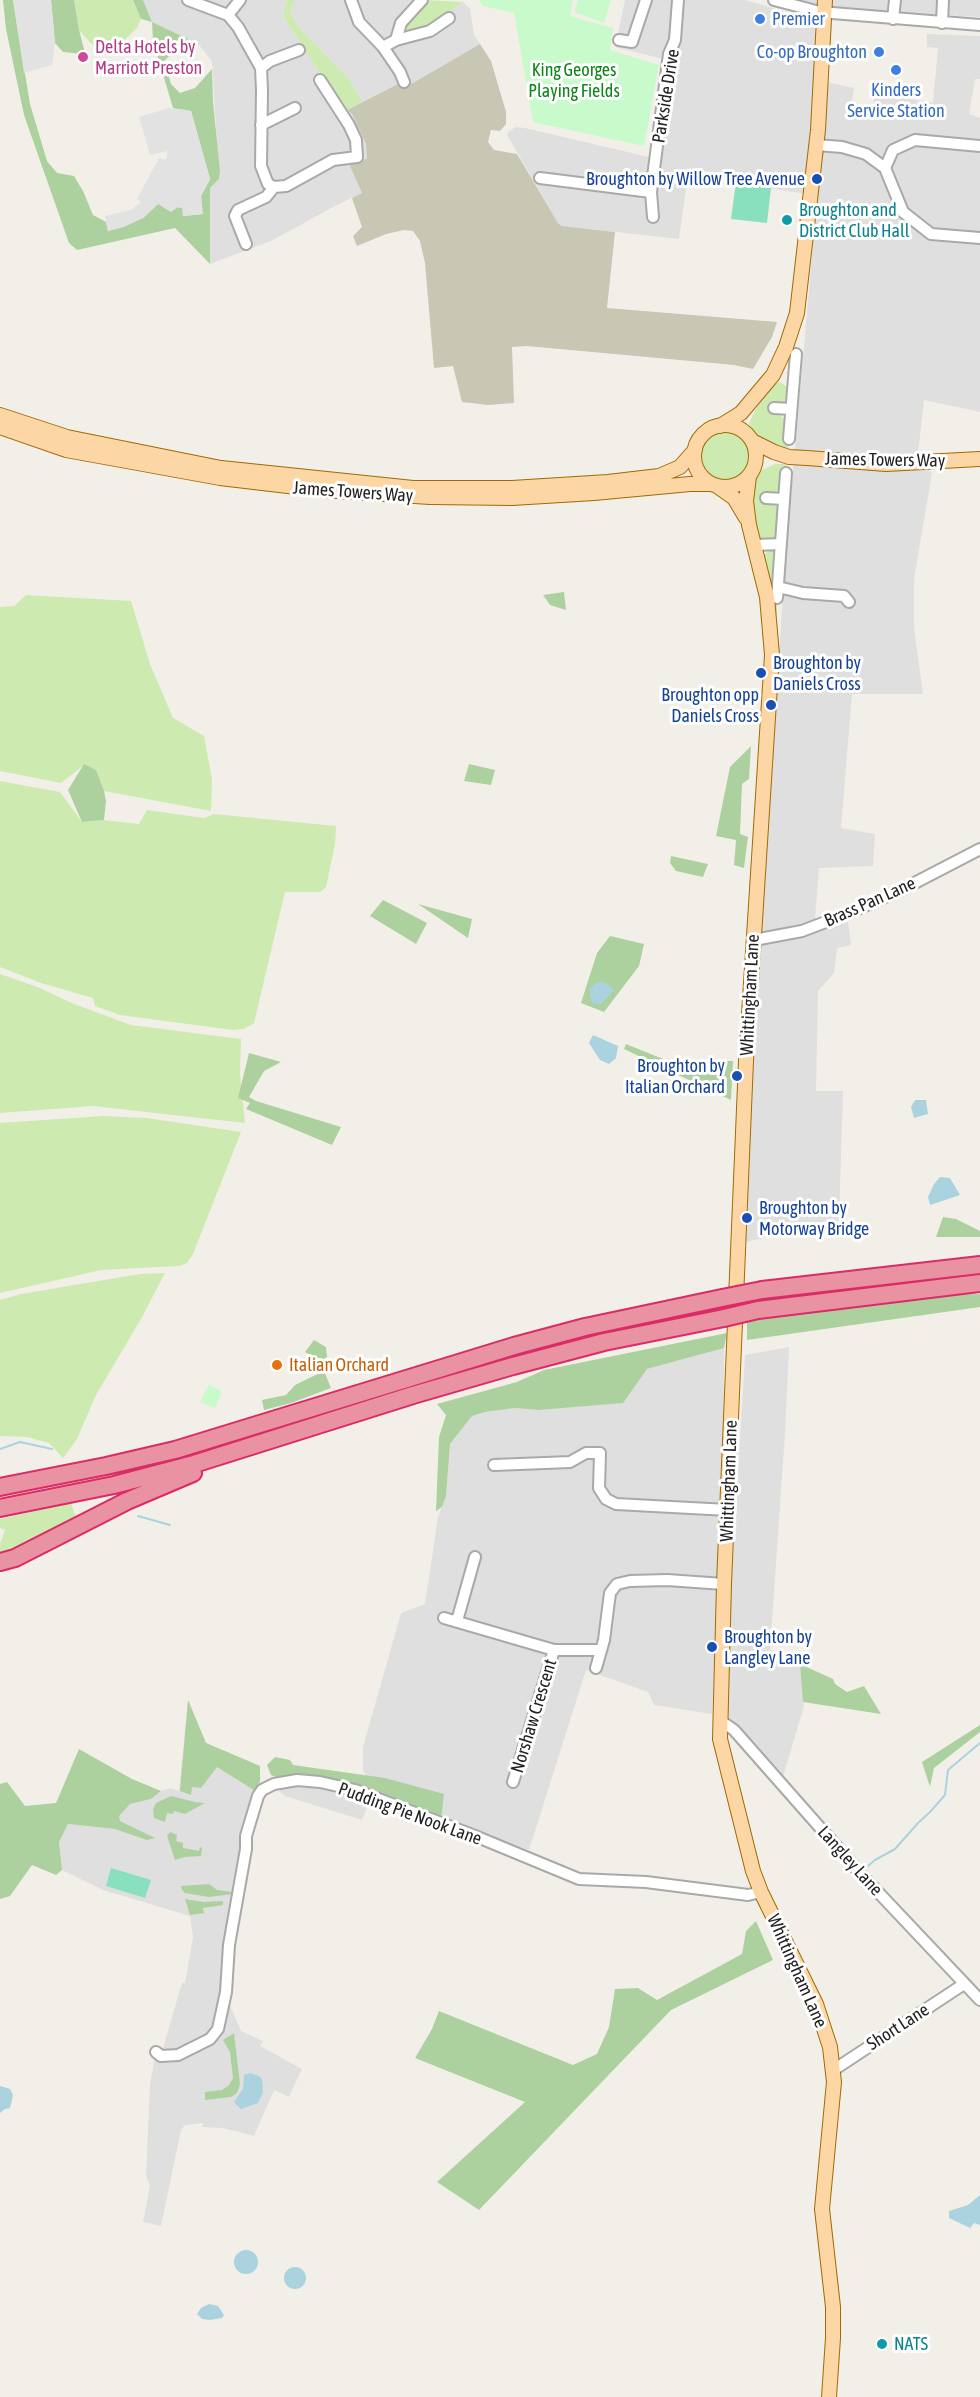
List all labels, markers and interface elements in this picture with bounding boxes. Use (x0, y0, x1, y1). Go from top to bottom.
place label: Premier (772, 8, 825, 30)
marker: Premier (753, 12, 767, 26)
place label: Delta Hotels by Marriott Preston (95, 36, 202, 78)
place label: Co-op Broughton (757, 41, 867, 63)
marker: Co-op Broughton (872, 45, 886, 59)
street label: Parkside Drive (648, 48, 684, 144)
marker: Delta Hotels by Marriott Preston (76, 50, 90, 64)
park label: King Georges Playing Fields (528, 59, 620, 101)
marker: Kinders Service Station (889, 63, 903, 77)
place label: Kinders Service Station (847, 79, 945, 122)
place label: Broughton by Willow Tree Avenue (586, 168, 805, 190)
marker: Broughton by Willow Tree Avenue (810, 172, 824, 186)
place label: Broughton and District Club Hall (799, 199, 909, 242)
marker: Broughton and District Club Hall (780, 213, 794, 227)
street label: James Towers Way (825, 448, 945, 472)
street label: James Towers Way (292, 477, 414, 507)
place label: Broughton by Daniels Cross (773, 652, 861, 694)
marker: Broughton by Daniels Cross (754, 666, 768, 680)
place label: Broughton opp Daniels Cross (661, 684, 759, 726)
marker: Broughton opp Daniels Cross (764, 698, 778, 712)
street label: Brass Pan Lane (821, 872, 919, 932)
street label: Whittingham Lane (736, 934, 764, 1056)
place label: Broughton by Italian Orchard (625, 1055, 725, 1098)
marker: Broughton by Italian Orchard (730, 1069, 744, 1083)
place label: Broughton by Motorway Bridge (759, 1197, 869, 1240)
marker: Broughton by Motorway Bridge (740, 1211, 754, 1225)
place label: Italian Orchard (289, 1354, 389, 1376)
marker: Italian Orchard (270, 1358, 284, 1372)
street label: Whittingham Lane (716, 1420, 742, 1542)
place label: Broughton by Langley Lane (724, 1626, 812, 1668)
marker: Broughton by Langley Lane (705, 1640, 719, 1654)
street label: Norshaw Crescent (506, 1657, 562, 1775)
street label: Pudding Pie Nook Lane (335, 1778, 485, 1850)
street label: Langley Lane (813, 1822, 887, 1900)
street label: Whittingham Lane (762, 1911, 832, 2031)
street label: Short Lane (863, 1999, 933, 2055)
place label: NATS (894, 2333, 928, 2355)
marker: NATS (875, 2337, 889, 2351)

